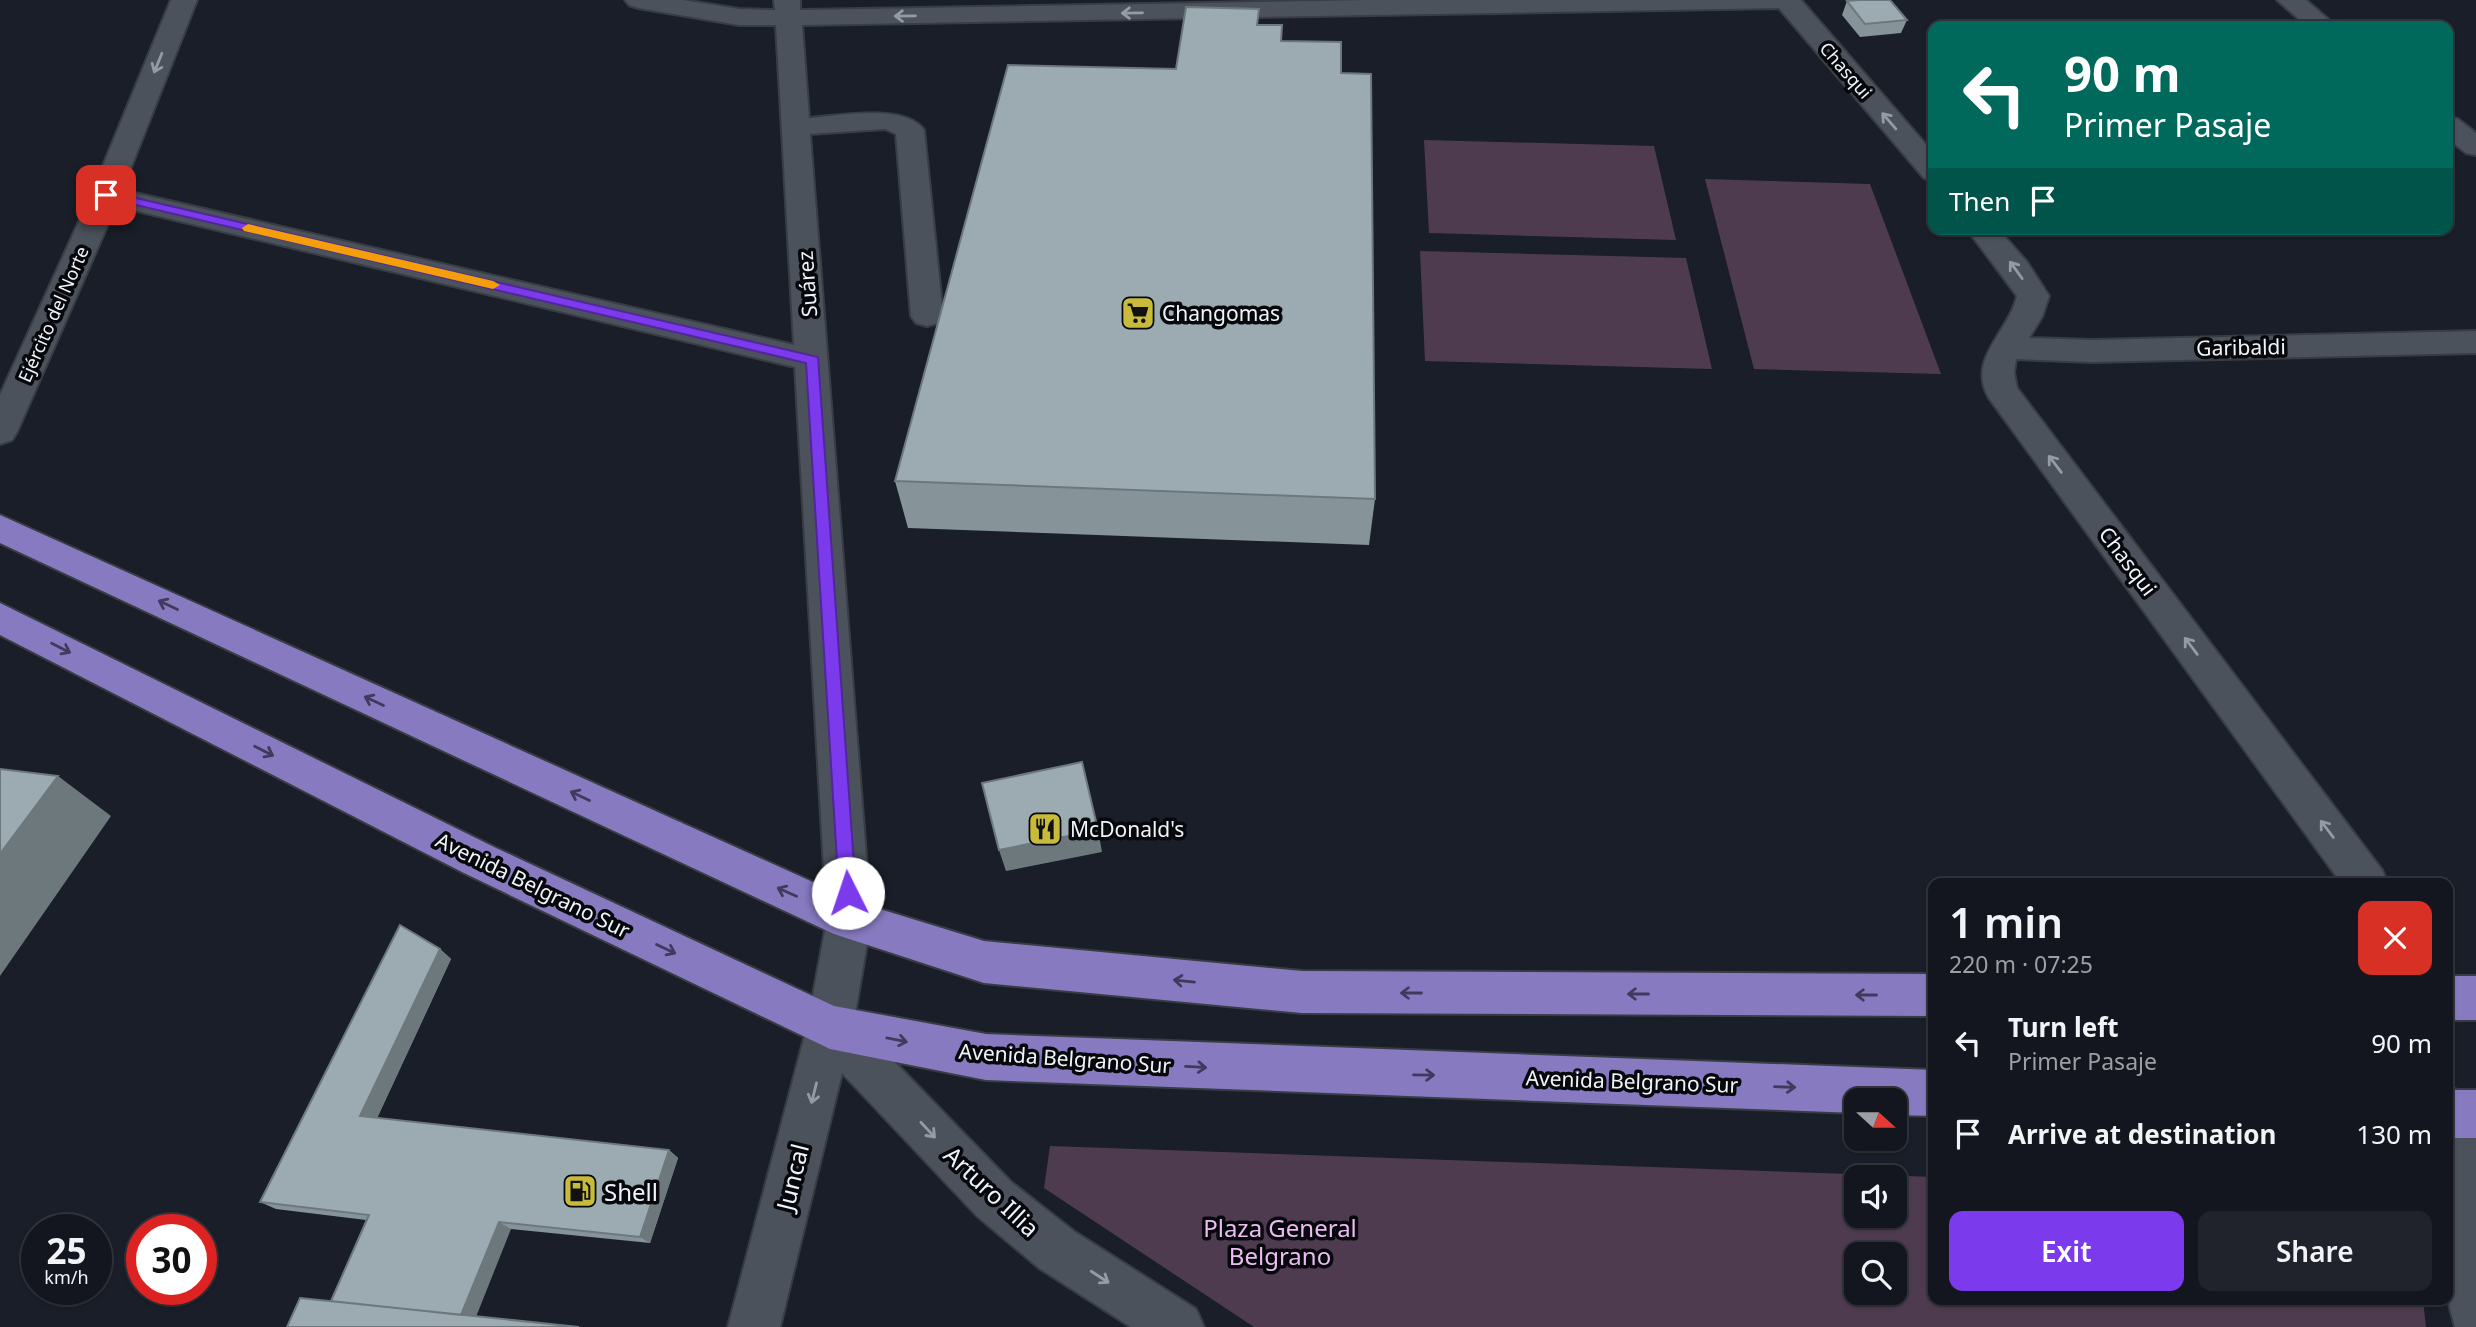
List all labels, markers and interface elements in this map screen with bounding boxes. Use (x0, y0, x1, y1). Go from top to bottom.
one-way arrow (1121, 6, 1144, 19)
one-way arrow (894, 9, 917, 23)
street label: Chasqui (1815, 36, 1877, 104)
text: 90 m (2064, 40, 2181, 106)
icon: left (1949, 49, 2040, 140)
one-way arrow (151, 52, 164, 74)
text: Primer Pasaje (2064, 103, 2271, 146)
one-way arrow (1881, 112, 1897, 130)
pin (76, 165, 136, 225)
icon: arrive (87, 176, 125, 214)
icon: arrive (2024, 182, 2062, 220)
text: Then (1949, 183, 2010, 219)
street label: Ejército del Norte (12, 242, 94, 386)
street label: Suárez (791, 250, 823, 318)
one-way arrow (2009, 261, 2023, 280)
supermarket icon: Changomas (1119, 294, 1157, 332)
place label: Changomas (1162, 299, 1280, 327)
street label: Garibaldi (2196, 332, 2286, 362)
one-way arrow (2048, 455, 2063, 473)
street label: Chasqui (2093, 521, 2163, 601)
one-way arrow (157, 598, 179, 611)
one-way arrow (2184, 637, 2198, 656)
one-way arrow (50, 642, 71, 656)
one-way arrow (364, 694, 385, 707)
one-way arrow (253, 745, 274, 758)
one-way arrow (570, 789, 591, 802)
restaurant icon: McDonald's (1026, 810, 1064, 848)
place label: McDonald's (1070, 815, 1184, 843)
one-way arrow (2319, 820, 2334, 839)
street label: Avenida Belgrano Sur (431, 826, 635, 944)
position arrow (811, 856, 885, 930)
one-way arrow (777, 885, 798, 898)
text: 1 min (1949, 893, 2063, 950)
button: close (2358, 901, 2432, 975)
one-way arrow (655, 942, 676, 956)
text: 220 m · 07:25 (1949, 948, 2093, 980)
one-way arrow (1173, 974, 1195, 987)
one-way arrow (1399, 986, 1422, 1000)
one-way arrow (1627, 987, 1650, 1001)
one-way arrow (1854, 988, 1877, 1002)
text: Turn left (2008, 1009, 2119, 1045)
icon: left (1949, 1024, 1987, 1062)
text: 90 m (2371, 1025, 2432, 1061)
one-way arrow (885, 1033, 908, 1047)
street label: Avenida Belgrano Sur (958, 1037, 1172, 1079)
text: Primer Pasaje (2008, 1045, 2157, 1077)
one-way arrow (1185, 1060, 1208, 1073)
street label: Avenida Belgrano Sur (1525, 1063, 1739, 1099)
one-way arrow (1412, 1068, 1435, 1082)
one-way arrow (1773, 1080, 1796, 1093)
one-way arrow (806, 1082, 819, 1104)
north arrow (1844, 1088, 1908, 1152)
map controls (1844, 1088, 1907, 1305)
icon: arrive (1949, 1115, 1987, 1153)
text: Arrive at destination (2008, 1116, 2277, 1152)
text: 130 m (2356, 1116, 2432, 1152)
one-way arrow (919, 1121, 936, 1138)
street label: Arturo Illia (937, 1138, 1047, 1244)
street label: Juncal (767, 1140, 816, 1216)
button: sound (1844, 1165, 1907, 1228)
fuel station icon: Shell (561, 1172, 599, 1210)
place label: Shell (604, 1175, 658, 1208)
park label: Plaza General Belgrano (1203, 1211, 1357, 1272)
button: Exit (1949, 1211, 2184, 1291)
button: Share (2198, 1211, 2432, 1291)
speed limit sign: 30 (126, 1214, 217, 1305)
text: 25 (46, 1227, 87, 1274)
button: search (1844, 1242, 1907, 1305)
text: km/h (44, 1265, 89, 1289)
one-way arrow (1089, 1271, 1109, 1285)

